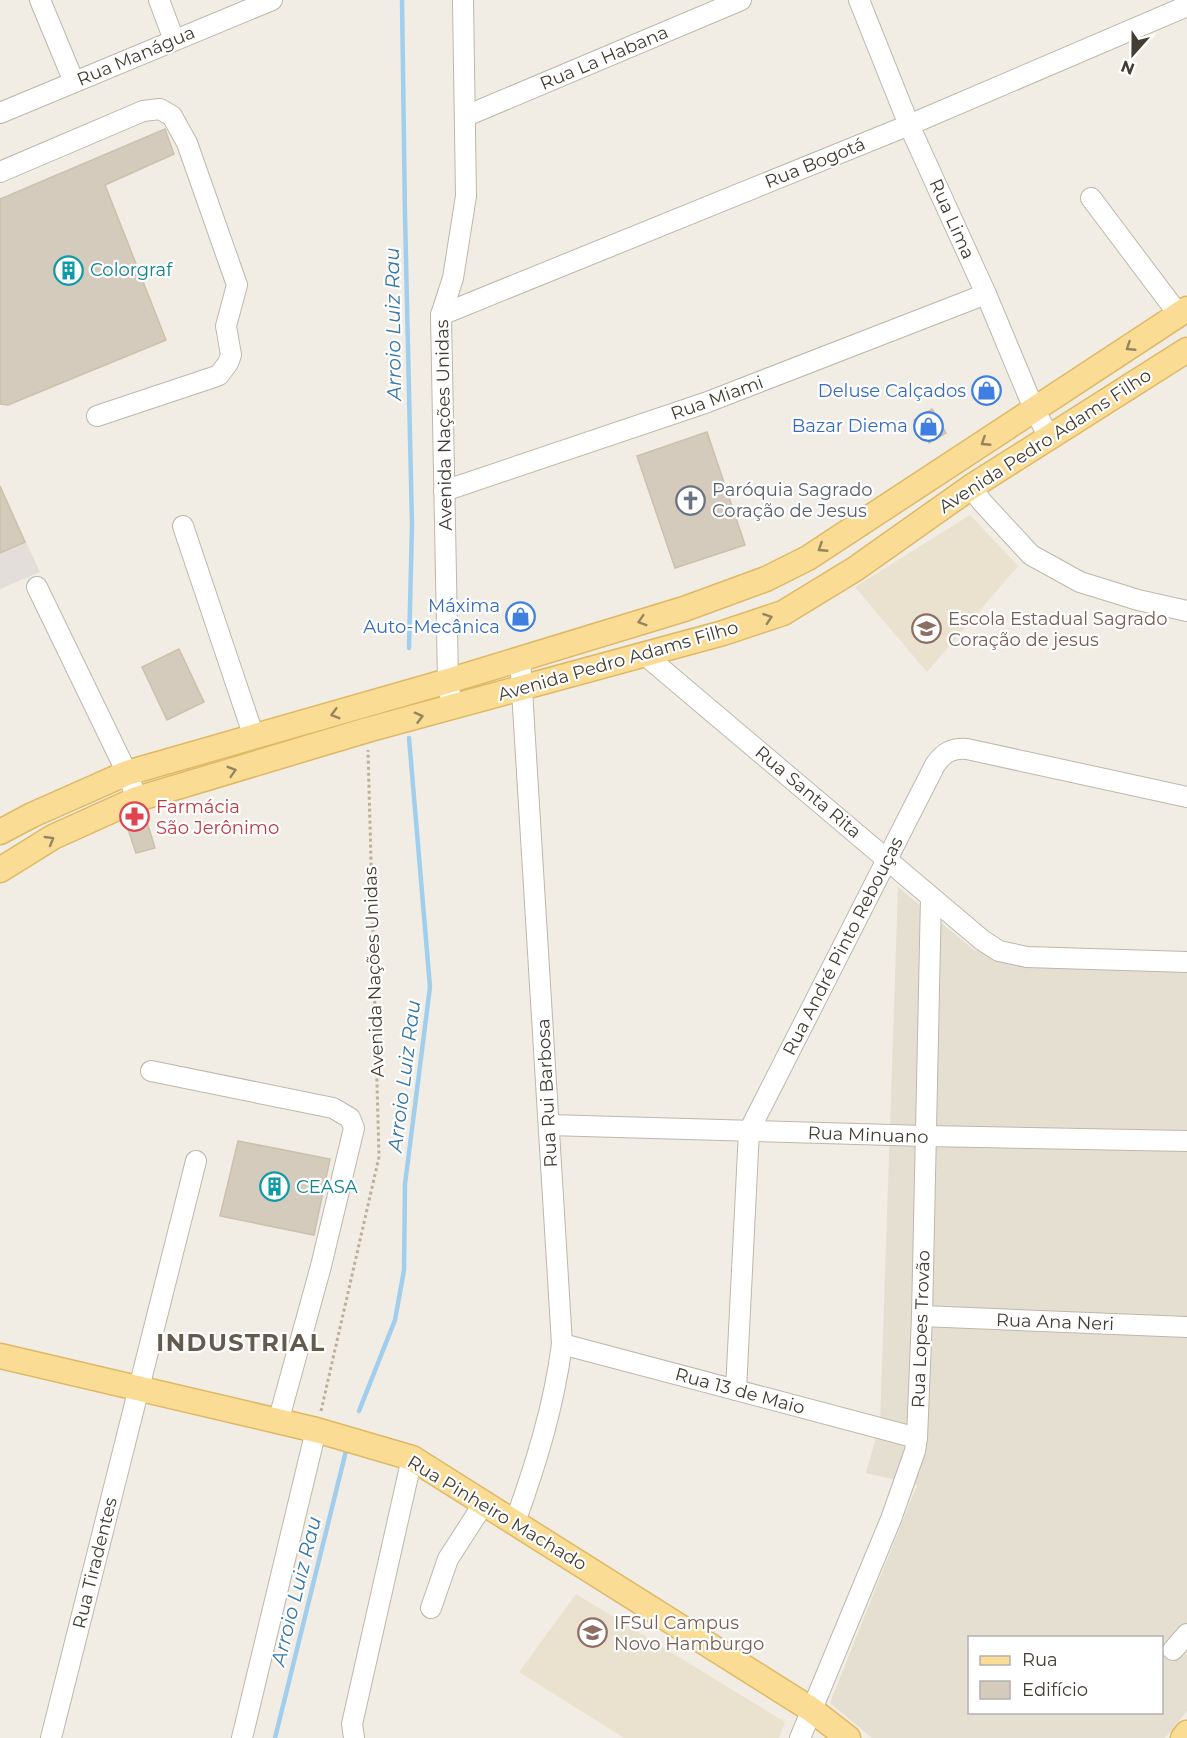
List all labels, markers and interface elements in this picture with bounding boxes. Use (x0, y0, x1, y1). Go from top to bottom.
street label: Rua Manágua (74, 21, 198, 91)
street label: Rua La Habana (537, 21, 671, 95)
north arrow (1103, 24, 1163, 84)
text: N (1118, 56, 1137, 79)
street label: Rua Bogotá (762, 133, 868, 193)
street label: Rua Lima (925, 175, 979, 263)
water label: Arroio Luiz Rau (380, 247, 406, 402)
building icon: Colorgraf (53, 254, 85, 286)
place label: Colorgraf (90, 259, 173, 281)
street label: Avenida Nações Unidas (431, 319, 457, 531)
one-way arrow (1126, 339, 1136, 351)
street label: Avenida Pedro Adams Filho (935, 364, 1155, 518)
street label: Rua Miami (668, 371, 766, 425)
shop icon: Deluse Calçados (971, 375, 1003, 407)
place label: Deluse Calçados (818, 380, 966, 402)
shop icon: Bazar Diema (913, 410, 945, 442)
place label: Bazar Diema (792, 415, 908, 437)
one-way arrow (981, 434, 991, 446)
place label: Paróquia Sagrado Coração de Jesus (712, 479, 873, 522)
church icon: Paróquia Sagrado Coração de Jesus (675, 484, 707, 516)
one-way arrow (818, 541, 828, 553)
place label: Máxima Auto-Mecânica (363, 595, 500, 638)
shop icon: Máxima Auto-Mecânica (505, 600, 537, 632)
place label: Escola Estadual Sagrado Coração de jesus (948, 608, 1167, 651)
one-way arrow (762, 612, 773, 625)
school or university icon: Escola Estadual Sagrado Coração de jesus (911, 613, 943, 645)
one-way arrow (637, 614, 648, 626)
street label: Avenida Pedro Adams Filho (495, 616, 741, 706)
one-way arrow (330, 707, 340, 719)
one-way arrow (414, 711, 424, 724)
street label: Rua Santa Rita (750, 741, 866, 843)
one-way arrow (226, 766, 237, 778)
place label: Farmácia São Jerônimo (156, 796, 279, 839)
pharmacy icon: Farmácia São Jerônimo (119, 801, 151, 833)
street label: Rua André Pinto Rebouças (778, 833, 908, 1059)
one-way arrow (44, 835, 54, 847)
street label: Avenida Nações Unidas (359, 866, 389, 1078)
water label: Arroio Luiz Rau (383, 999, 425, 1154)
street label: Rua Rui Barbosa (532, 1018, 562, 1168)
street label: Rua Minuano (807, 1122, 929, 1148)
building icon: CEASA (259, 1171, 291, 1203)
place label: CEASA (296, 1176, 358, 1198)
street label: Rua Lopes Trovão (907, 1250, 935, 1408)
street label: Rua Ana Neri (996, 1309, 1114, 1335)
district label: INDUSTRIAL (156, 1328, 326, 1357)
street label: Rua 13 de Maio (673, 1363, 807, 1419)
street label: Rua Pinheiro Machado (403, 1451, 591, 1575)
street label: Rua Tiradentes (68, 1495, 122, 1631)
water label: Arroio Luiz Rau (266, 1514, 326, 1669)
place label: IFSul Campus Novo Hamburgo (614, 1612, 764, 1655)
school or university icon: IFSul Campus Novo Hamburgo (577, 1617, 609, 1649)
legend (968, 1636, 1163, 1714)
text: Rua (1022, 1649, 1058, 1671)
text: Edifício (1022, 1679, 1088, 1701)

